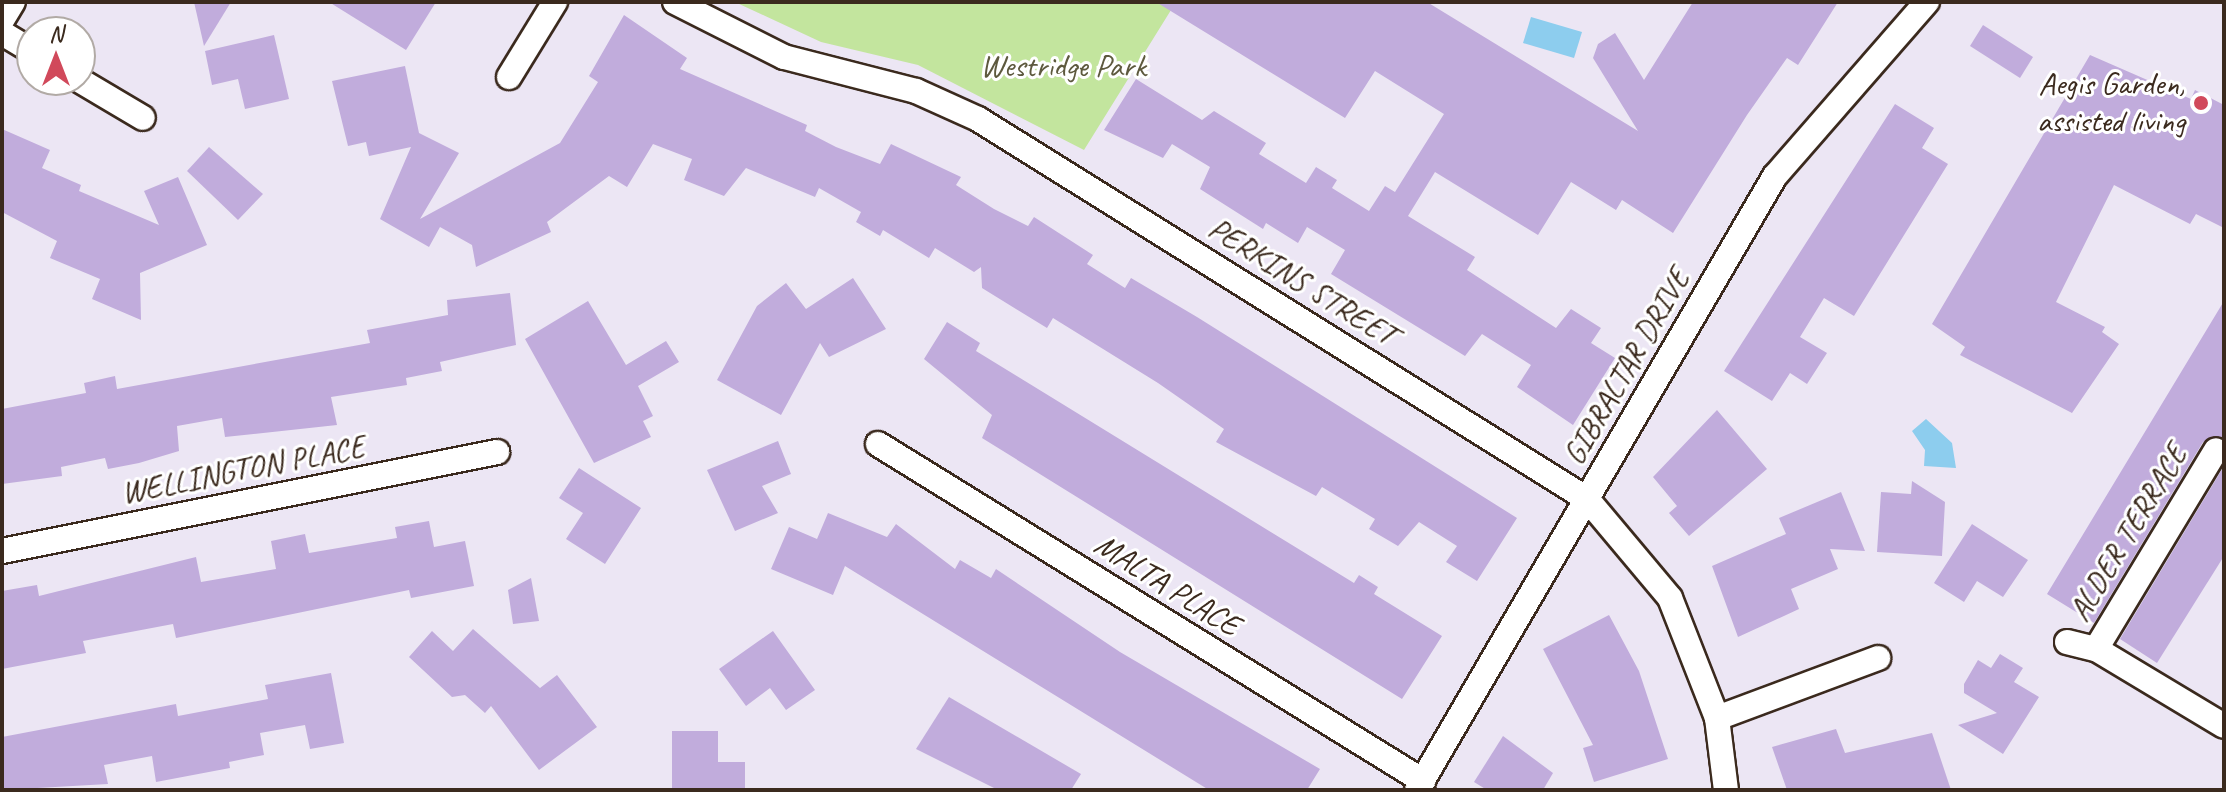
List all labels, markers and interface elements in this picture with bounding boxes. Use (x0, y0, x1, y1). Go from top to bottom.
north arrow (16, 16, 96, 96)
text: N (49, 20, 63, 48)
park label: Westridge Park (980, 47, 1146, 85)
place label: Aegis Garden, assisted living (2037, 66, 2185, 141)
marker: Aegis Garden, assisted living (2192, 94, 2210, 112)
street label: PERKINS STREET (1201, 209, 1403, 355)
street label: GIBRALTAR DRIVE (1555, 262, 1699, 472)
street label: WELLINGTON PLACE (118, 428, 368, 512)
street label: ALDER TERRACE (2060, 438, 2196, 628)
street label: MALTA PLACE (1087, 525, 1247, 645)

